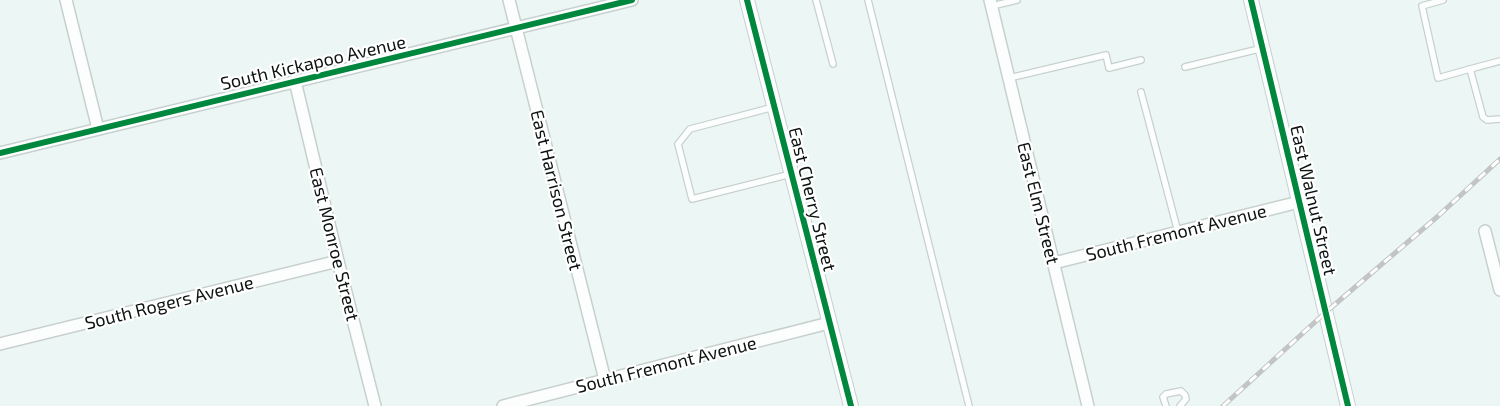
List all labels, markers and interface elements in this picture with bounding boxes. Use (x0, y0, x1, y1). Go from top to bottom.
street label: South Kickapoo Avenue (218, 30, 408, 94)
street label: East Harrison Street (526, 107, 588, 273)
street label: East Walnut Street (1286, 123, 1342, 277)
street label: East Cherry Street (784, 125, 842, 274)
street label: East Elm Street (1013, 140, 1065, 267)
street label: East Monroe Street (305, 165, 365, 323)
street label: South Fremont Avenue (1084, 199, 1268, 265)
street label: South Rogers Avenue (82, 270, 256, 334)
street label: South Fremont Avenue (574, 331, 758, 397)

